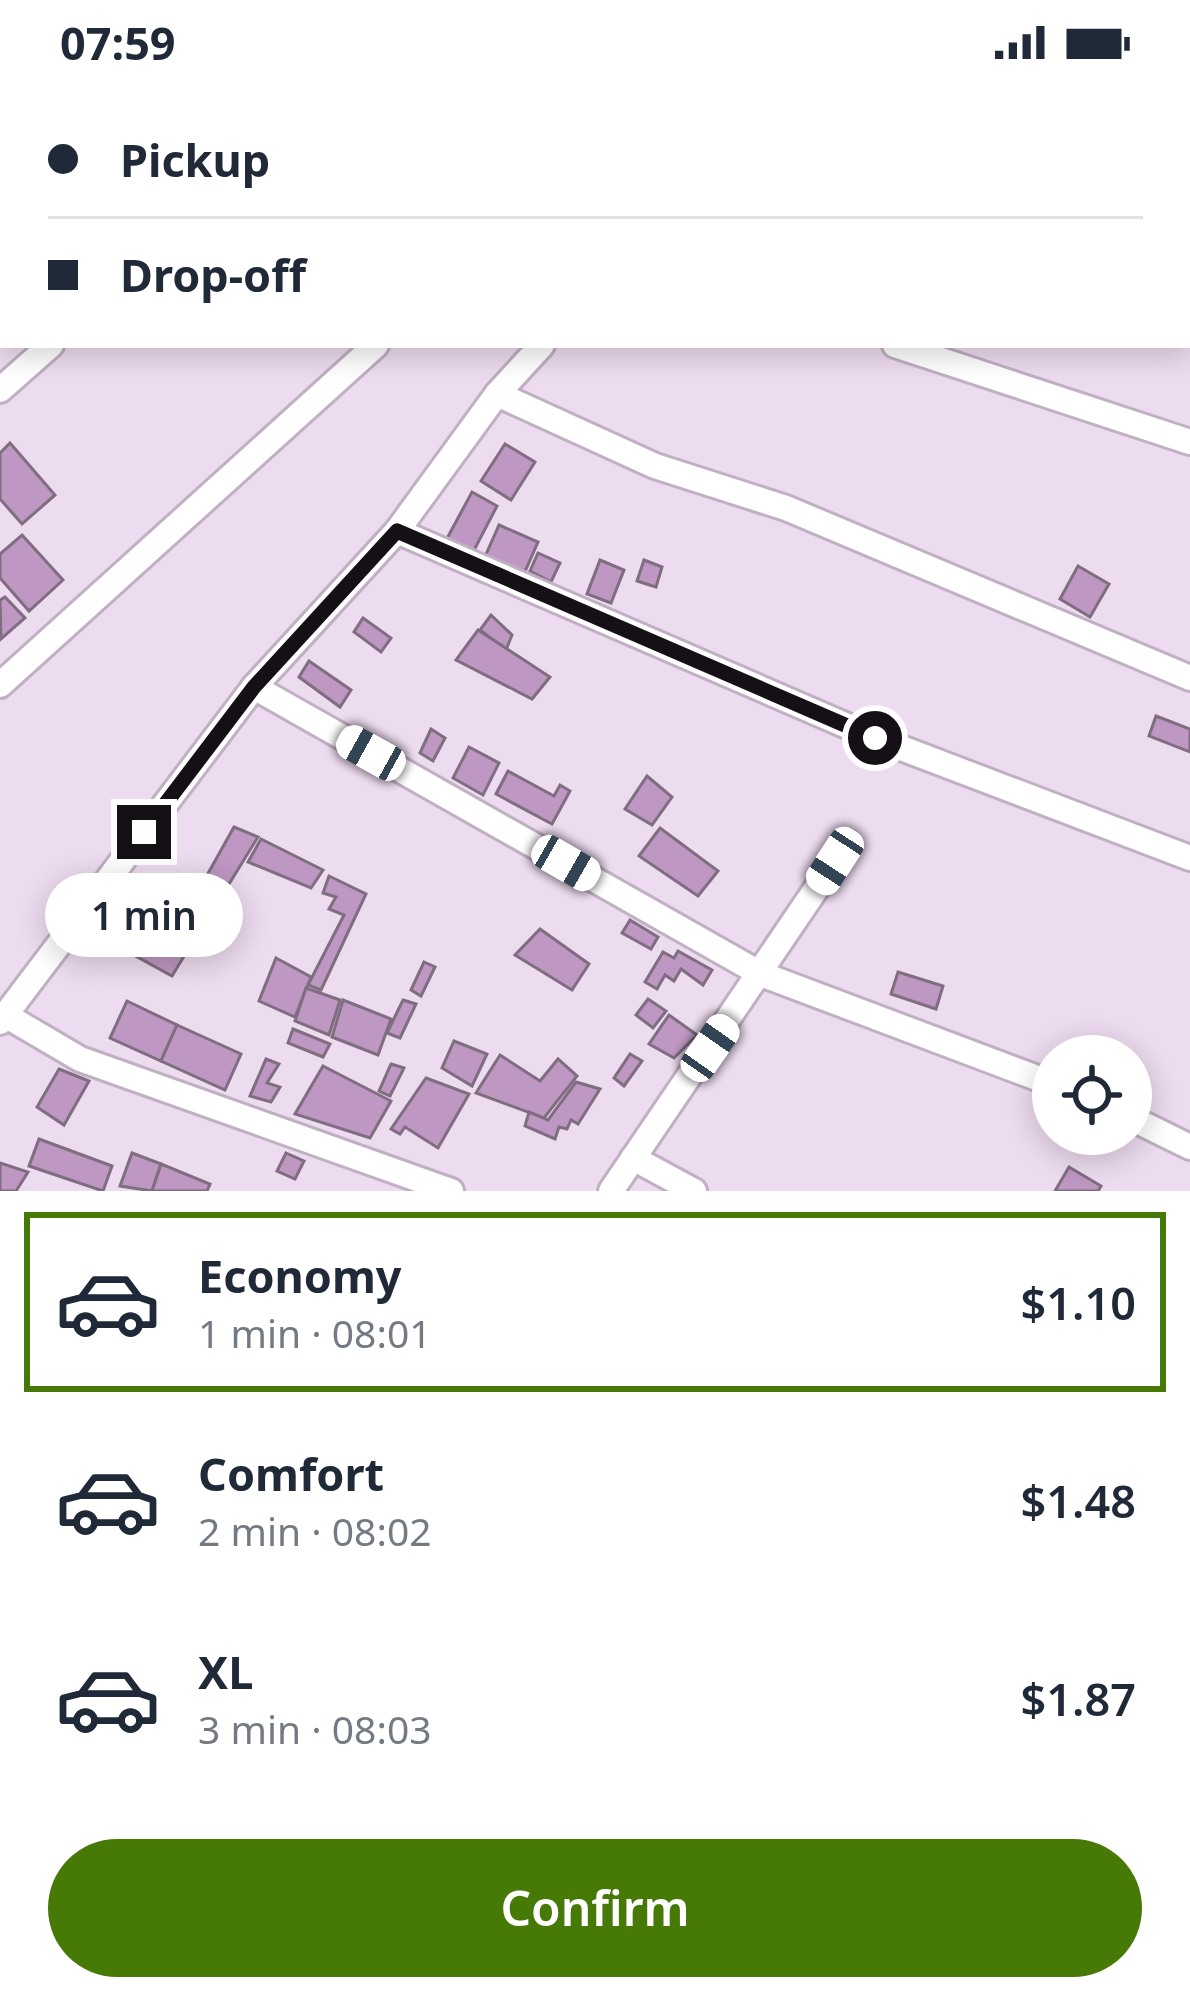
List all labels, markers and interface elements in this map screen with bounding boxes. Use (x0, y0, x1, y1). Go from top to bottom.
text: 07:59 (60, 12, 176, 73)
text: Pickup (120, 129, 270, 190)
text: Drop-off (120, 244, 306, 305)
route start (848, 711, 902, 765)
car (331, 720, 411, 786)
route end (117, 805, 171, 859)
car (800, 821, 870, 901)
car (526, 829, 606, 897)
callout: 1 min (45, 874, 243, 958)
text: 1 min (91, 888, 197, 941)
car (675, 1008, 745, 1088)
map controls (1032, 1035, 1152, 1155)
button: locate (1032, 1035, 1152, 1155)
text: Economy (198, 1245, 402, 1306)
icon: car (54, 1248, 162, 1356)
text: $1.10 (1021, 1272, 1136, 1333)
text: 1 min · 08:01 (198, 1306, 432, 1359)
text: Comfort (198, 1443, 384, 1504)
icon: car (54, 1446, 162, 1554)
text: $1.48 (1021, 1470, 1136, 1531)
text: 2 min · 08:02 (198, 1504, 432, 1557)
text: XL (198, 1641, 253, 1702)
icon: car (54, 1644, 162, 1752)
text: $1.87 (1021, 1668, 1136, 1729)
text: 3 min · 08:03 (198, 1702, 432, 1755)
button: Confirm (48, 1839, 1142, 1977)

